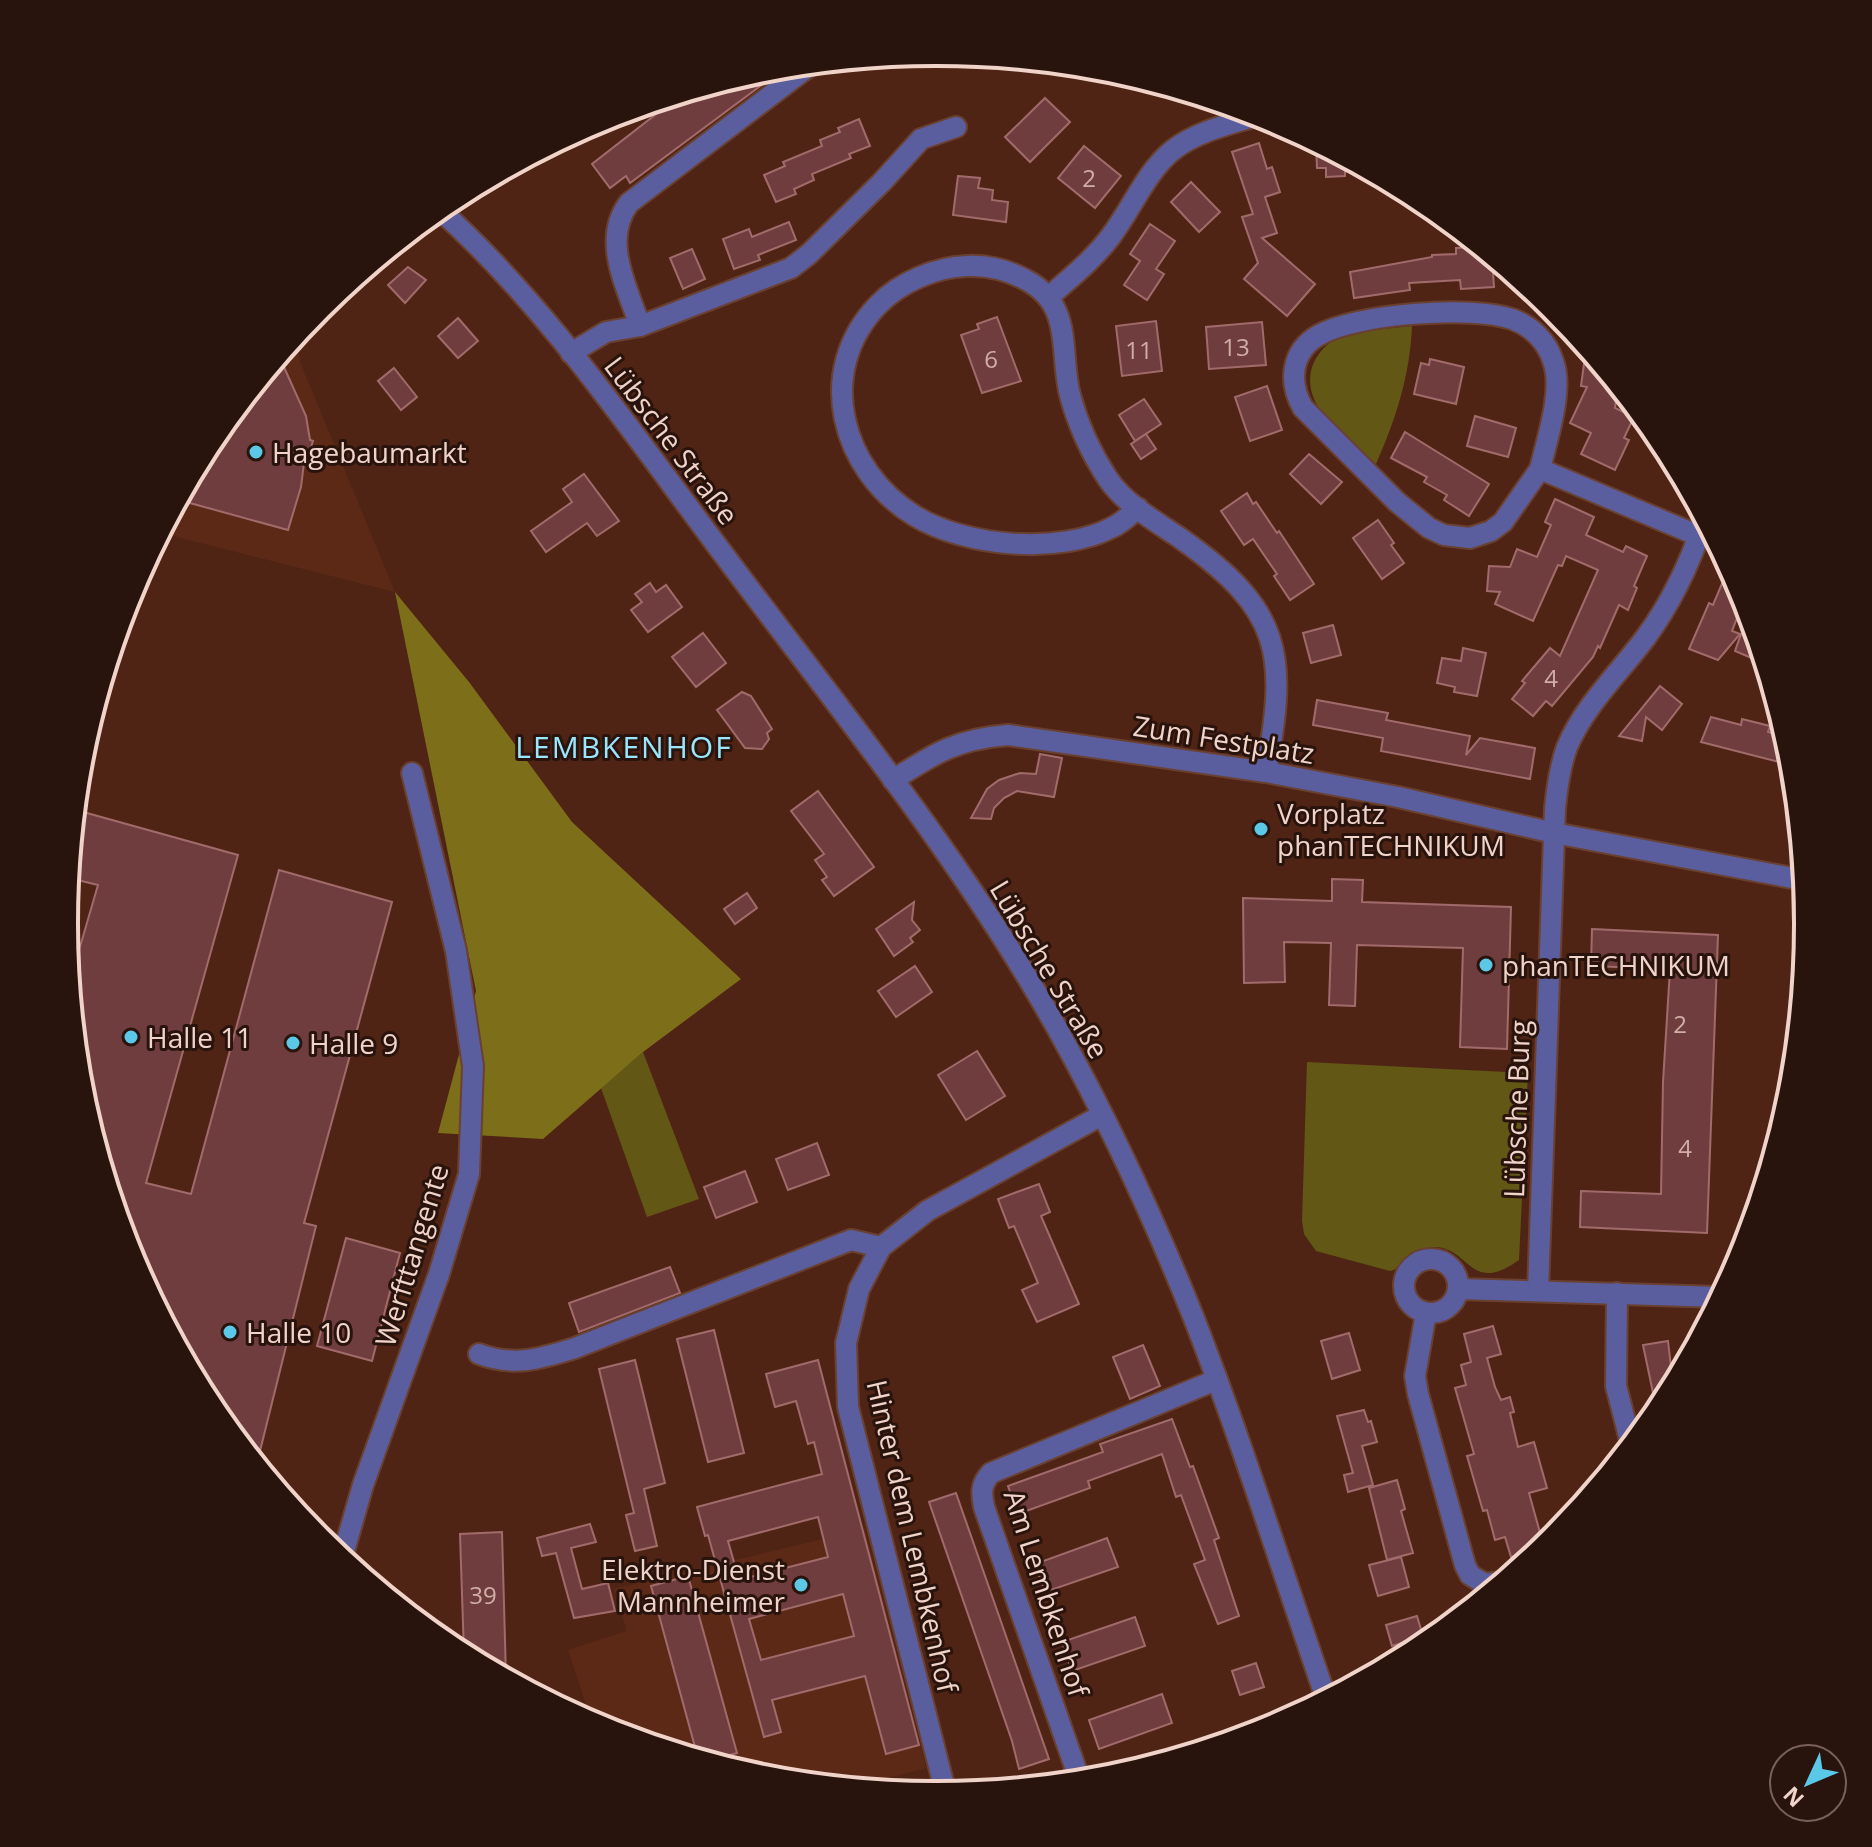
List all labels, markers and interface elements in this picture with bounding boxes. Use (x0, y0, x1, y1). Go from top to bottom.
house number: 2 (1082, 161, 1096, 194)
house number: 13 (1222, 330, 1250, 363)
house number: 11 (1125, 333, 1153, 366)
house number: 6 (984, 342, 998, 375)
street label: Lübsche Straße (596, 348, 748, 532)
place label: Hagebaumarkt (272, 433, 467, 471)
marker: Hagebaumarkt (247, 443, 265, 461)
house number: 4 (1544, 661, 1558, 694)
street label: Zum Festplatz (1131, 706, 1317, 772)
district label: LEMBKENHOF (515, 726, 733, 767)
place label: Vorplatz phanTECHNIKUM (1277, 794, 1505, 864)
marker: Vorplatz phanTECHNIKUM (1252, 820, 1270, 838)
street label: Lübsche Straße (982, 873, 1118, 1065)
place label: phanTECHNIKUM (1502, 946, 1730, 984)
marker: phanTECHNIKUM (1477, 956, 1495, 974)
house number: 2 (1673, 1007, 1687, 1040)
place label: Halle 11 (147, 1018, 252, 1056)
street label: Lübsche Burg (1494, 1020, 1538, 1198)
place label: Halle 9 (309, 1024, 398, 1062)
marker: Halle 11 (122, 1028, 140, 1046)
marker: Halle 9 (284, 1034, 302, 1052)
house number: 4 (1678, 1131, 1692, 1164)
street label: Werfttangente (365, 1159, 457, 1351)
place label: Halle 10 (246, 1313, 351, 1351)
marker: Halle 10 (221, 1323, 239, 1341)
street label: Hinter dem Lembkenhof (859, 1376, 968, 1698)
street label: Am Lembkenhof (996, 1485, 1099, 1703)
place label: Elektro-Dienst Mannheimer (601, 1550, 786, 1620)
marker: Elektro-Dienst Mannheimer (792, 1576, 810, 1594)
house number: 39 (469, 1578, 497, 1611)
north arrow (1768, 1743, 1848, 1823)
text: N (1776, 1781, 1810, 1814)

